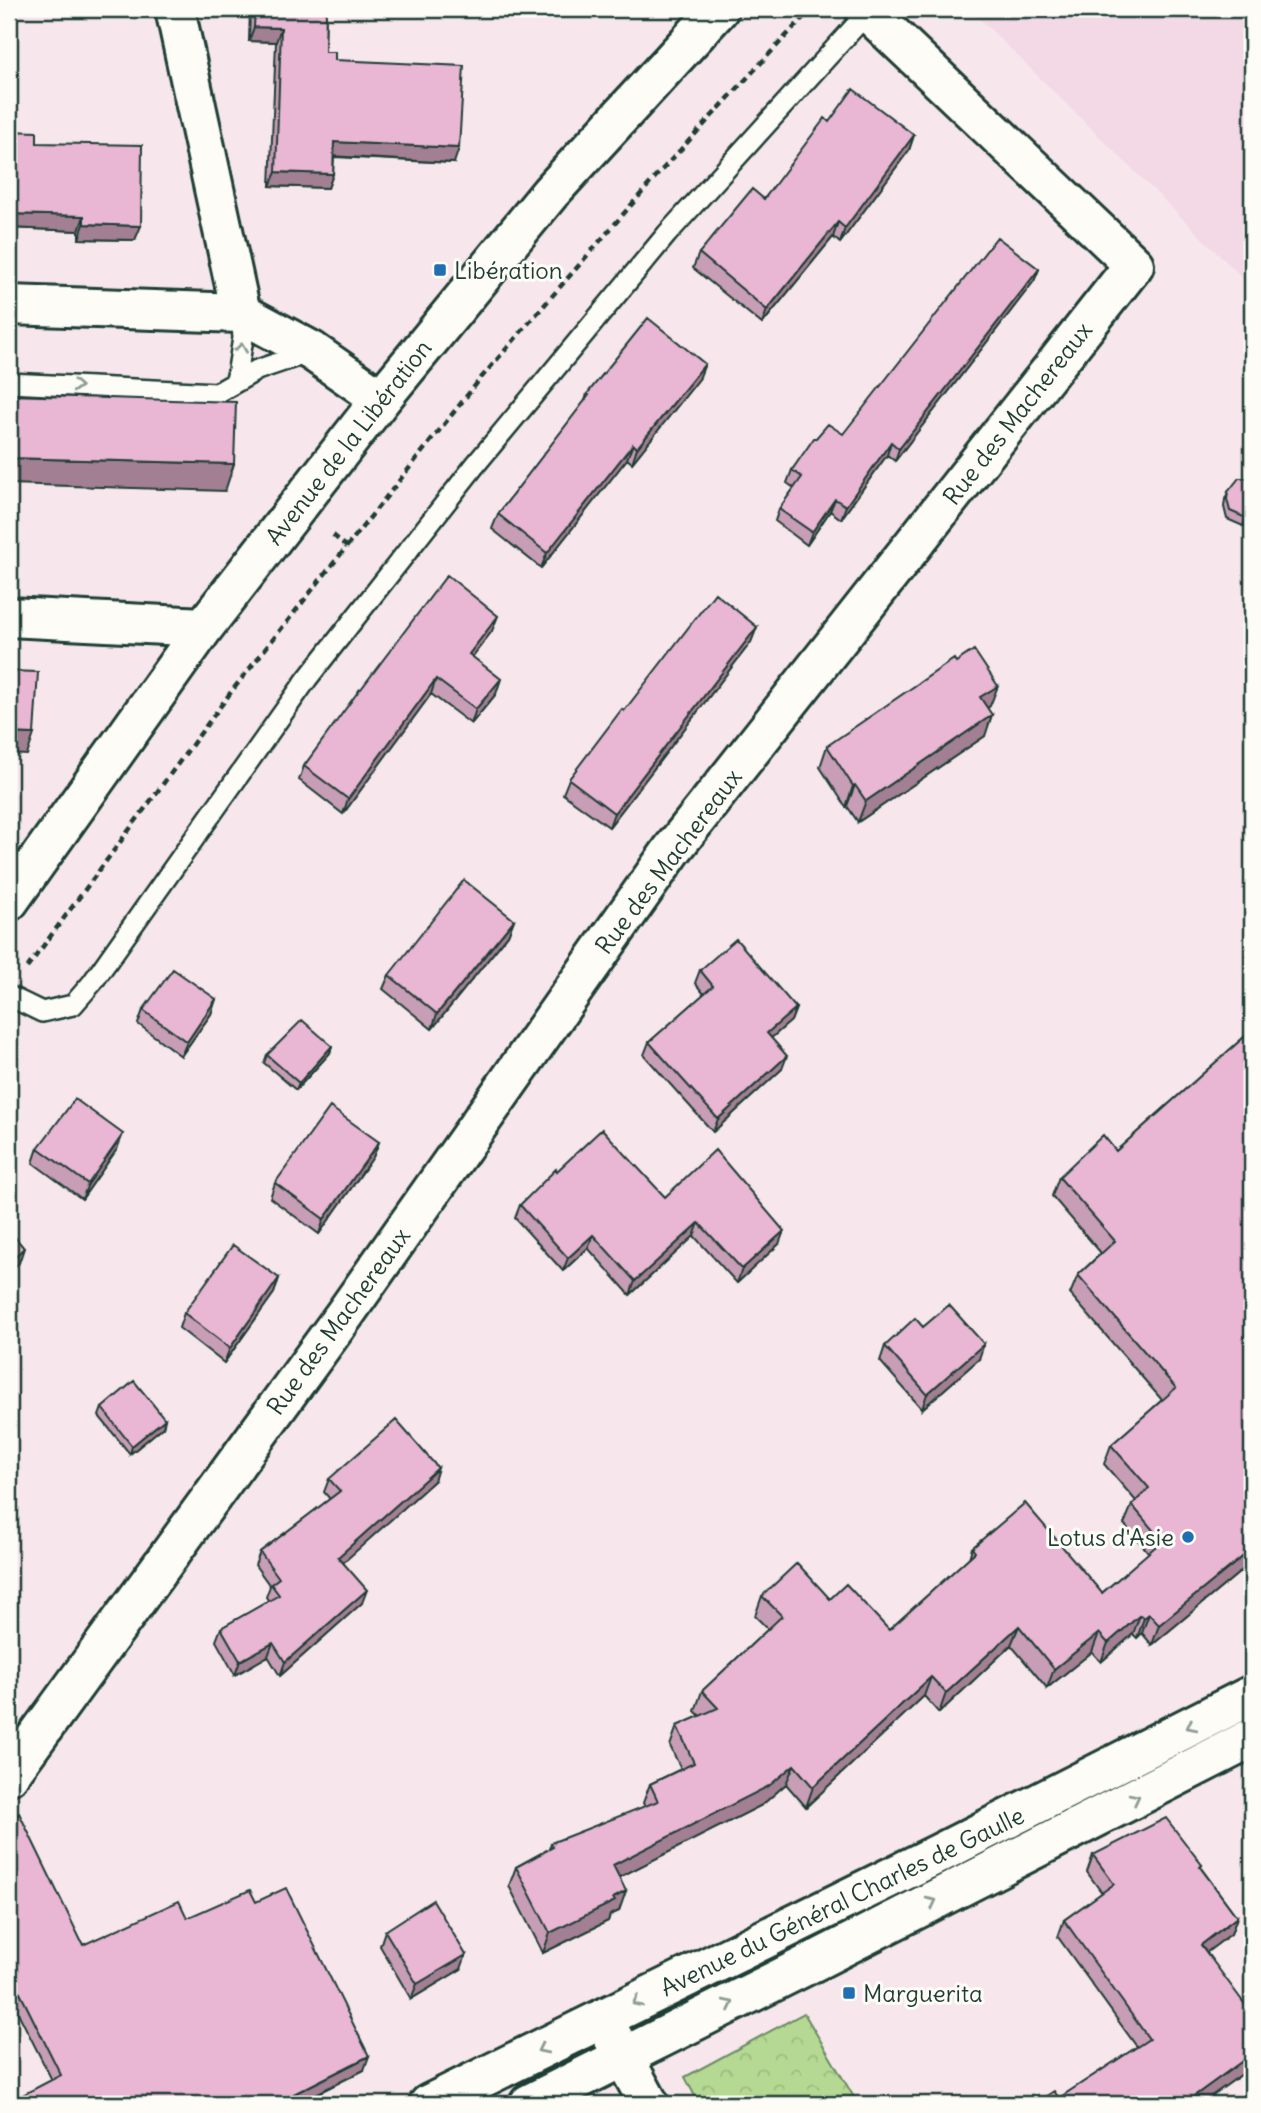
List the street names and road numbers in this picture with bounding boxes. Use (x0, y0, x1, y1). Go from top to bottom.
street label: Rue des Machereaux (936, 315, 1098, 511)
street label: Avenue de la Libération (259, 333, 438, 551)
street label: Rue des Machereaux (588, 762, 748, 960)
street label: Rue des Machereaux (260, 1221, 416, 1421)
street label: Avenue du Général Charles de Gaulle (655, 1800, 1029, 2002)

